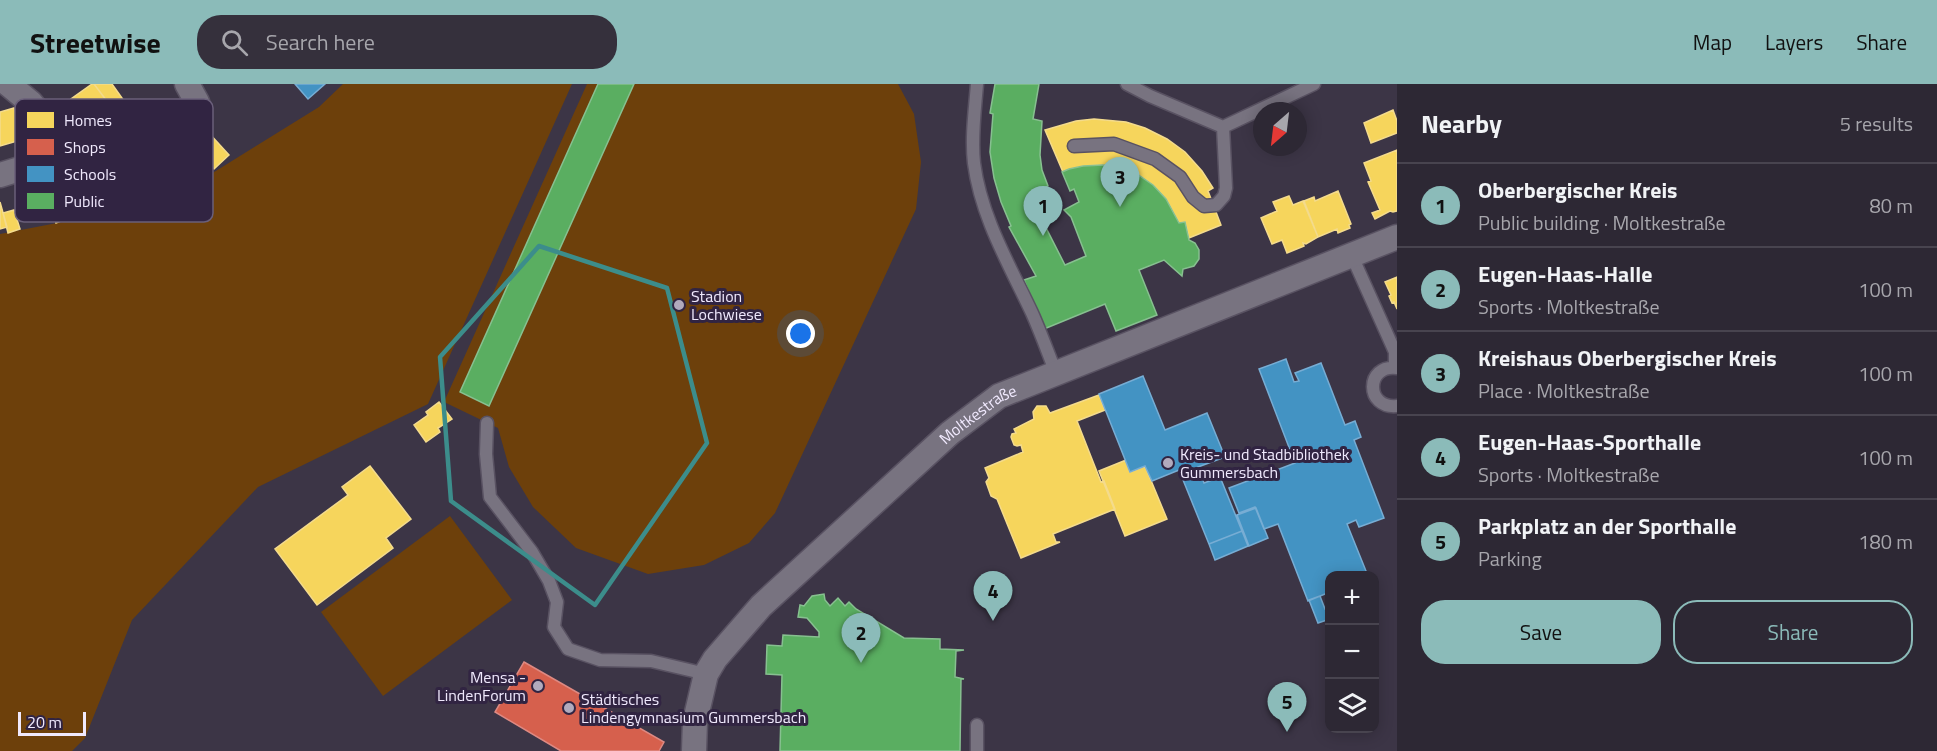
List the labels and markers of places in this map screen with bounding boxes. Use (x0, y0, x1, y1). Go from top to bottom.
pin: 3 (1100, 158, 1140, 207)
pin: 1 (1024, 186, 1062, 236)
place label: Stadion Lochwiese (691, 284, 762, 326)
marker: Stadion Lochwiese (672, 298, 686, 312)
place label: Kreis- und Stadbibliothek Gummersbach (1180, 442, 1350, 484)
marker: Kreis- und Stadbibliothek Gummersbach (1161, 456, 1175, 470)
pin: 4 (974, 572, 1012, 621)
pin: 2 (842, 614, 880, 663)
place label: Mensa - LindenForum (437, 665, 526, 707)
marker: Mensa - LindenForum (531, 679, 545, 693)
pin: 5 (1268, 682, 1306, 732)
place label: Städtisches Lindengymnasium Gummersbach (581, 687, 806, 729)
marker: Städtisches Lindengymnasium Gummersbach (562, 701, 576, 715)

